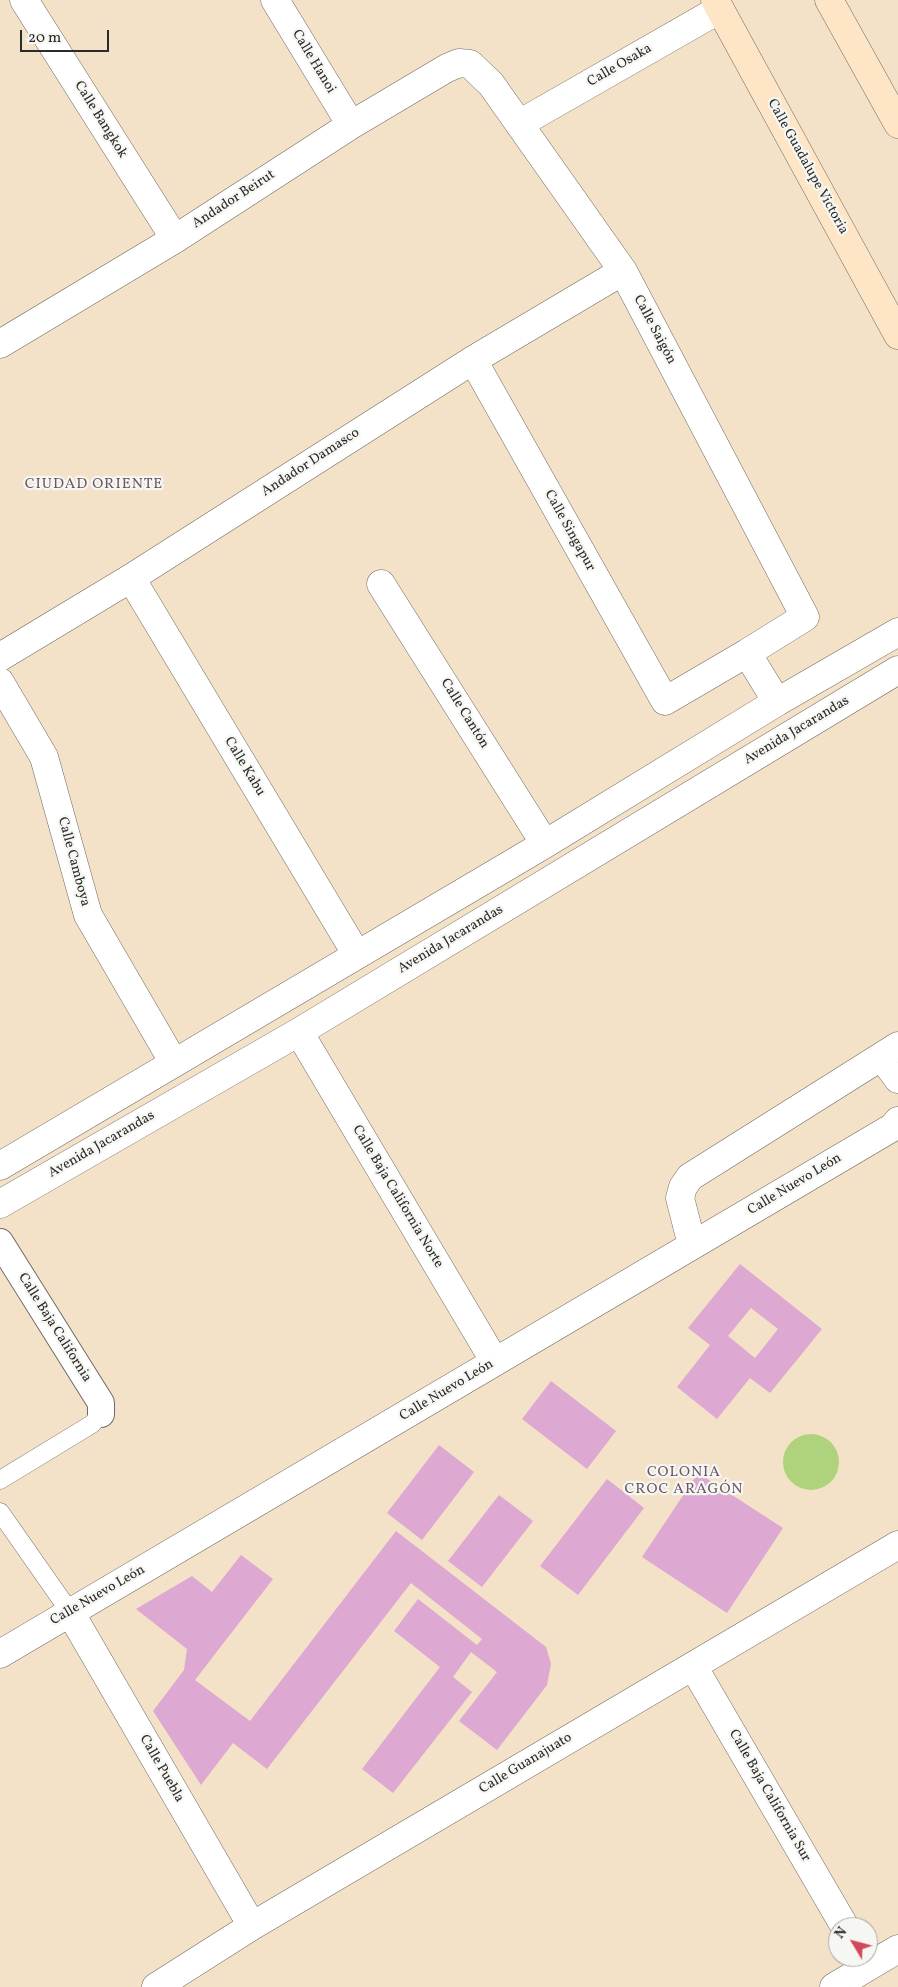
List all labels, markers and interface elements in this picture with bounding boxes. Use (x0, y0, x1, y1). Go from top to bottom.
scale bar (22, 20, 111, 52)
street label: Calle Hanoi (287, 27, 339, 97)
text: 20 m (28, 28, 61, 49)
street label: Calle Osaka (585, 41, 655, 91)
street label: Calle Bangkok (70, 78, 130, 162)
street label: Calle Guadalupe Victoria (763, 96, 851, 238)
street label: Andador Beirut (189, 167, 279, 233)
street label: Calle Saigón (629, 293, 679, 367)
street label: Andador Damasco (259, 425, 363, 501)
district label: CIUDAD ORIENTE (23, 476, 165, 494)
street label: Calle Singapur (540, 488, 598, 574)
street label: Calle Cantón (436, 676, 492, 752)
street label: Avenida Jacarandas (741, 693, 853, 769)
street label: Calle Kabu (220, 734, 268, 800)
street label: Calle Camboya (53, 815, 93, 909)
street label: Avenida Jacarandas (395, 902, 507, 978)
street label: Avenida Jacarandas (46, 1108, 158, 1182)
street label: Calle Baja California Norte (348, 1123, 446, 1271)
street label: Calle Nuevo León (745, 1150, 845, 1220)
street label: Calle Baja California (14, 1270, 94, 1386)
street label: Calle Nuevo León (397, 1356, 497, 1426)
district label: COLONIA CROC ARAGÓN (623, 1464, 745, 1499)
street label: Calle Nuevo León (48, 1562, 148, 1630)
street label: Calle Baja California Sur (724, 1727, 814, 1865)
street label: Calle Guanajuato (477, 1730, 575, 1798)
street label: Calle Puebla (135, 1732, 187, 1806)
north arrow (828, 1917, 878, 1967)
text: N (831, 1924, 852, 1943)

